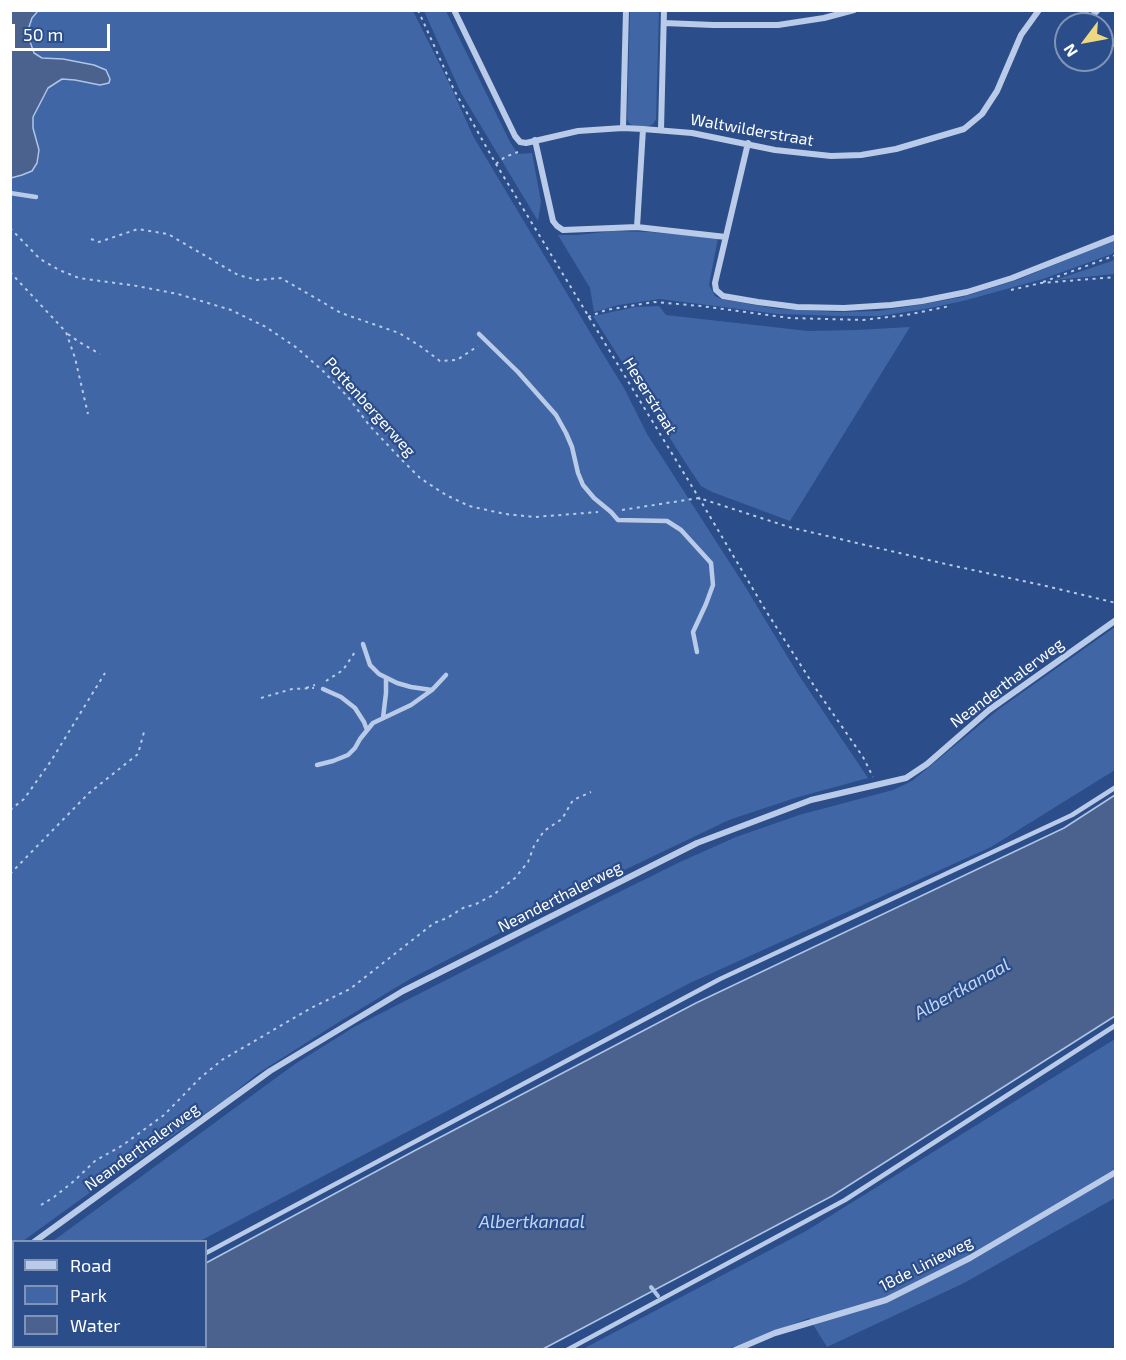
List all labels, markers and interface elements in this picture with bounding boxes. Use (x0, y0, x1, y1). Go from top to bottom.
scale bar (15, 12, 112, 50)
north arrow (1054, 12, 1114, 72)
text: 50 m (23, 23, 63, 45)
text: N (1059, 41, 1081, 61)
street label: Waltwilderstraat (689, 110, 815, 150)
street label: Pottenbergerweg (320, 353, 420, 461)
street label: Heserstraat (619, 354, 681, 438)
street label: Neanderthalerweg (947, 634, 1067, 732)
street label: Neanderthalerweg (495, 857, 625, 937)
water label: Albertkanaal (910, 954, 1014, 1024)
street label: Neanderthalerweg (81, 1099, 203, 1195)
water label: Albertkanaal (479, 1211, 585, 1233)
street label: 18de Linieweg (876, 1232, 976, 1296)
legend (12, 1240, 207, 1348)
text: Road (70, 1254, 111, 1276)
text: Park (70, 1284, 107, 1306)
text: Water (70, 1314, 120, 1336)

